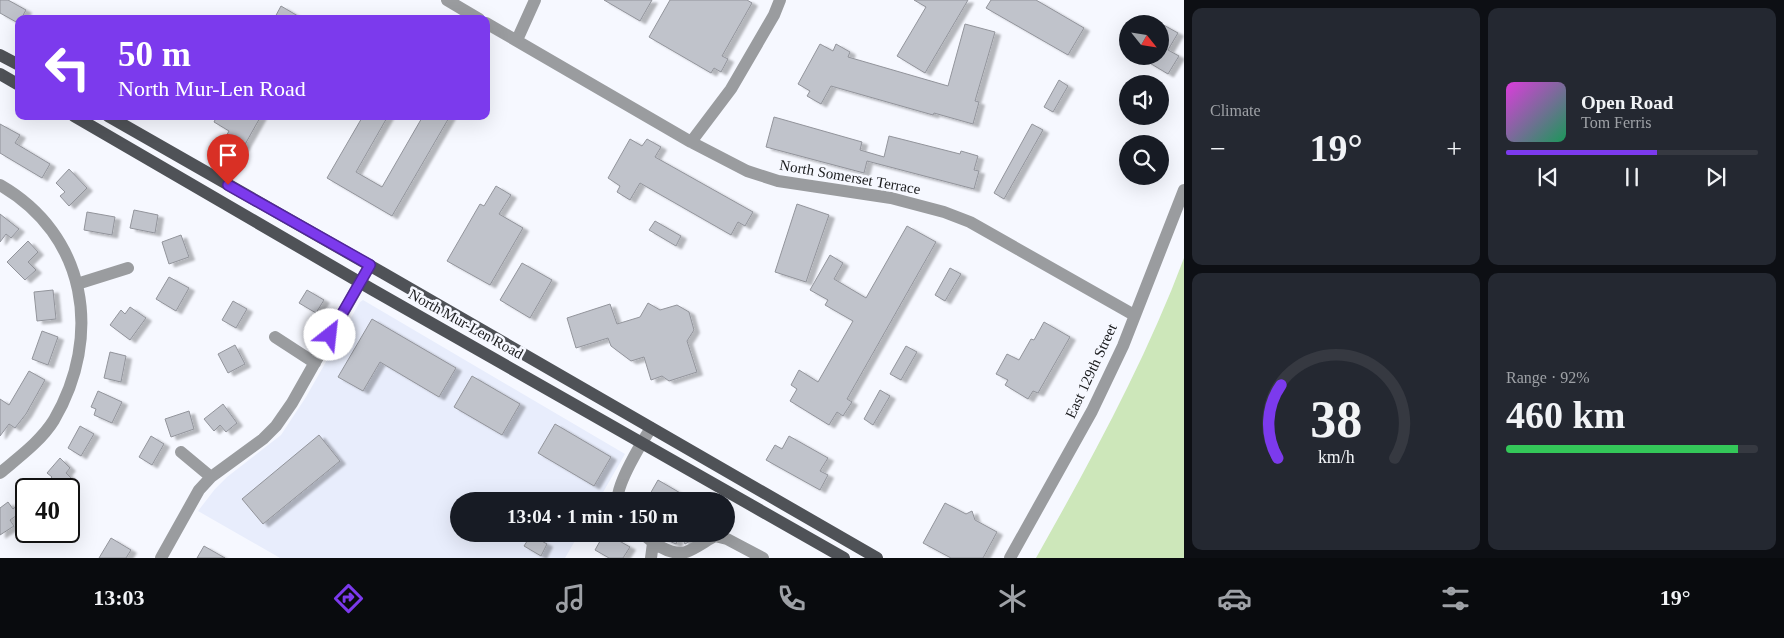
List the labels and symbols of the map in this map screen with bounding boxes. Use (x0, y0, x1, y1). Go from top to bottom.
north arrow (1119, 15, 1169, 65)
pin (207, 134, 249, 185)
street label: North Somerset Terrace (778, 157, 922, 197)
street label: North Mur-Len Road (406, 286, 526, 362)
position arrow (303, 308, 355, 360)
street label: East 129th Street (1062, 320, 1120, 421)
speed limit sign: 40 (15, 478, 80, 543)

